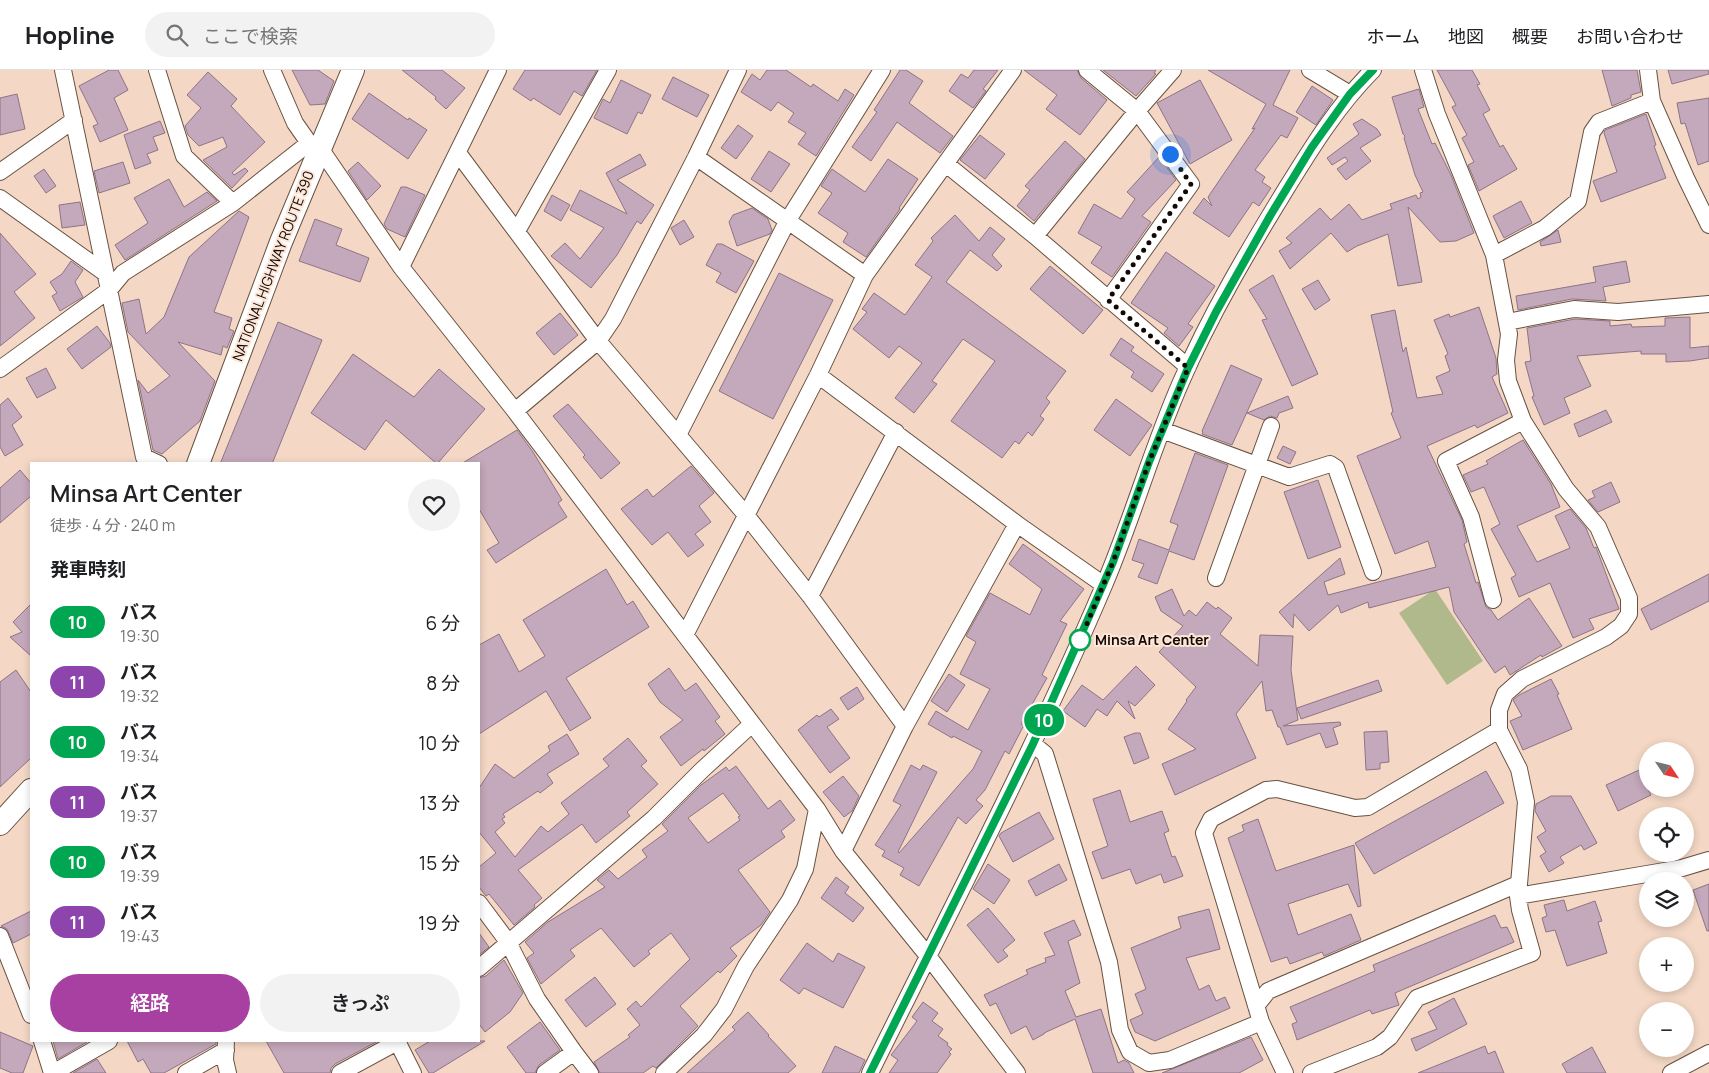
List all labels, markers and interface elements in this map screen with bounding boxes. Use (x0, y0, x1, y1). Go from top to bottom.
search box (145, 12, 495, 57)
text: Hopline (25, 18, 115, 51)
icon: search (163, 21, 191, 49)
text: ここで検索 (203, 23, 298, 49)
text: ホーム (1367, 24, 1420, 48)
text: 地図 (1448, 24, 1484, 48)
text: 概要 (1512, 24, 1548, 48)
text: お問い合わせ (1576, 24, 1684, 48)
your location (1158, 142, 1183, 167)
street label: NATIONAL HIGHWAY ROUTE 390 (227, 168, 318, 364)
text: Minsa Art Center (50, 476, 242, 509)
button: heart (408, 479, 460, 531)
text: 徒歩 · 4 分 · 240 m (50, 514, 175, 536)
text: 発車時刻 (50, 556, 126, 582)
text: バス (120, 599, 158, 625)
text: 10 (68, 610, 87, 634)
text: 6 分 (425, 610, 460, 636)
text: 19:30 (120, 625, 160, 647)
marker: Minsa Art Center (1069, 629, 1091, 651)
place label: Minsa Art Center (1095, 630, 1209, 649)
text: バス (120, 659, 158, 685)
text: 11 (70, 670, 85, 694)
text: 8 分 (426, 670, 460, 696)
text: 19:32 (120, 685, 159, 707)
line badge: 10 (1022, 704, 1066, 736)
text: 10 (1034, 708, 1054, 732)
text: バス (120, 719, 158, 745)
text: 10 (68, 730, 87, 754)
text: 10 分 (418, 730, 460, 756)
north arrow (1639, 742, 1694, 798)
map controls (1639, 742, 1694, 1057)
text: 19:34 (120, 745, 159, 767)
text: バス (120, 779, 158, 805)
text: 11 (70, 790, 85, 814)
text: 13 分 (419, 790, 460, 816)
text: 19:37 (120, 805, 158, 827)
button: locate (1639, 807, 1694, 862)
text: バス (120, 839, 158, 865)
text: 10 (68, 850, 87, 874)
text: 15 分 (419, 850, 460, 876)
text: 19:39 (120, 865, 160, 887)
button: layers (1639, 872, 1694, 927)
text: バス (120, 899, 158, 925)
text: 11 (70, 910, 85, 934)
text: 19 分 (418, 910, 460, 936)
text: 19:43 (120, 925, 159, 947)
button: + (1639, 937, 1694, 992)
button: 経路 (50, 974, 250, 1032)
button: きっぷ (260, 974, 460, 1032)
button: − (1639, 1002, 1694, 1057)

